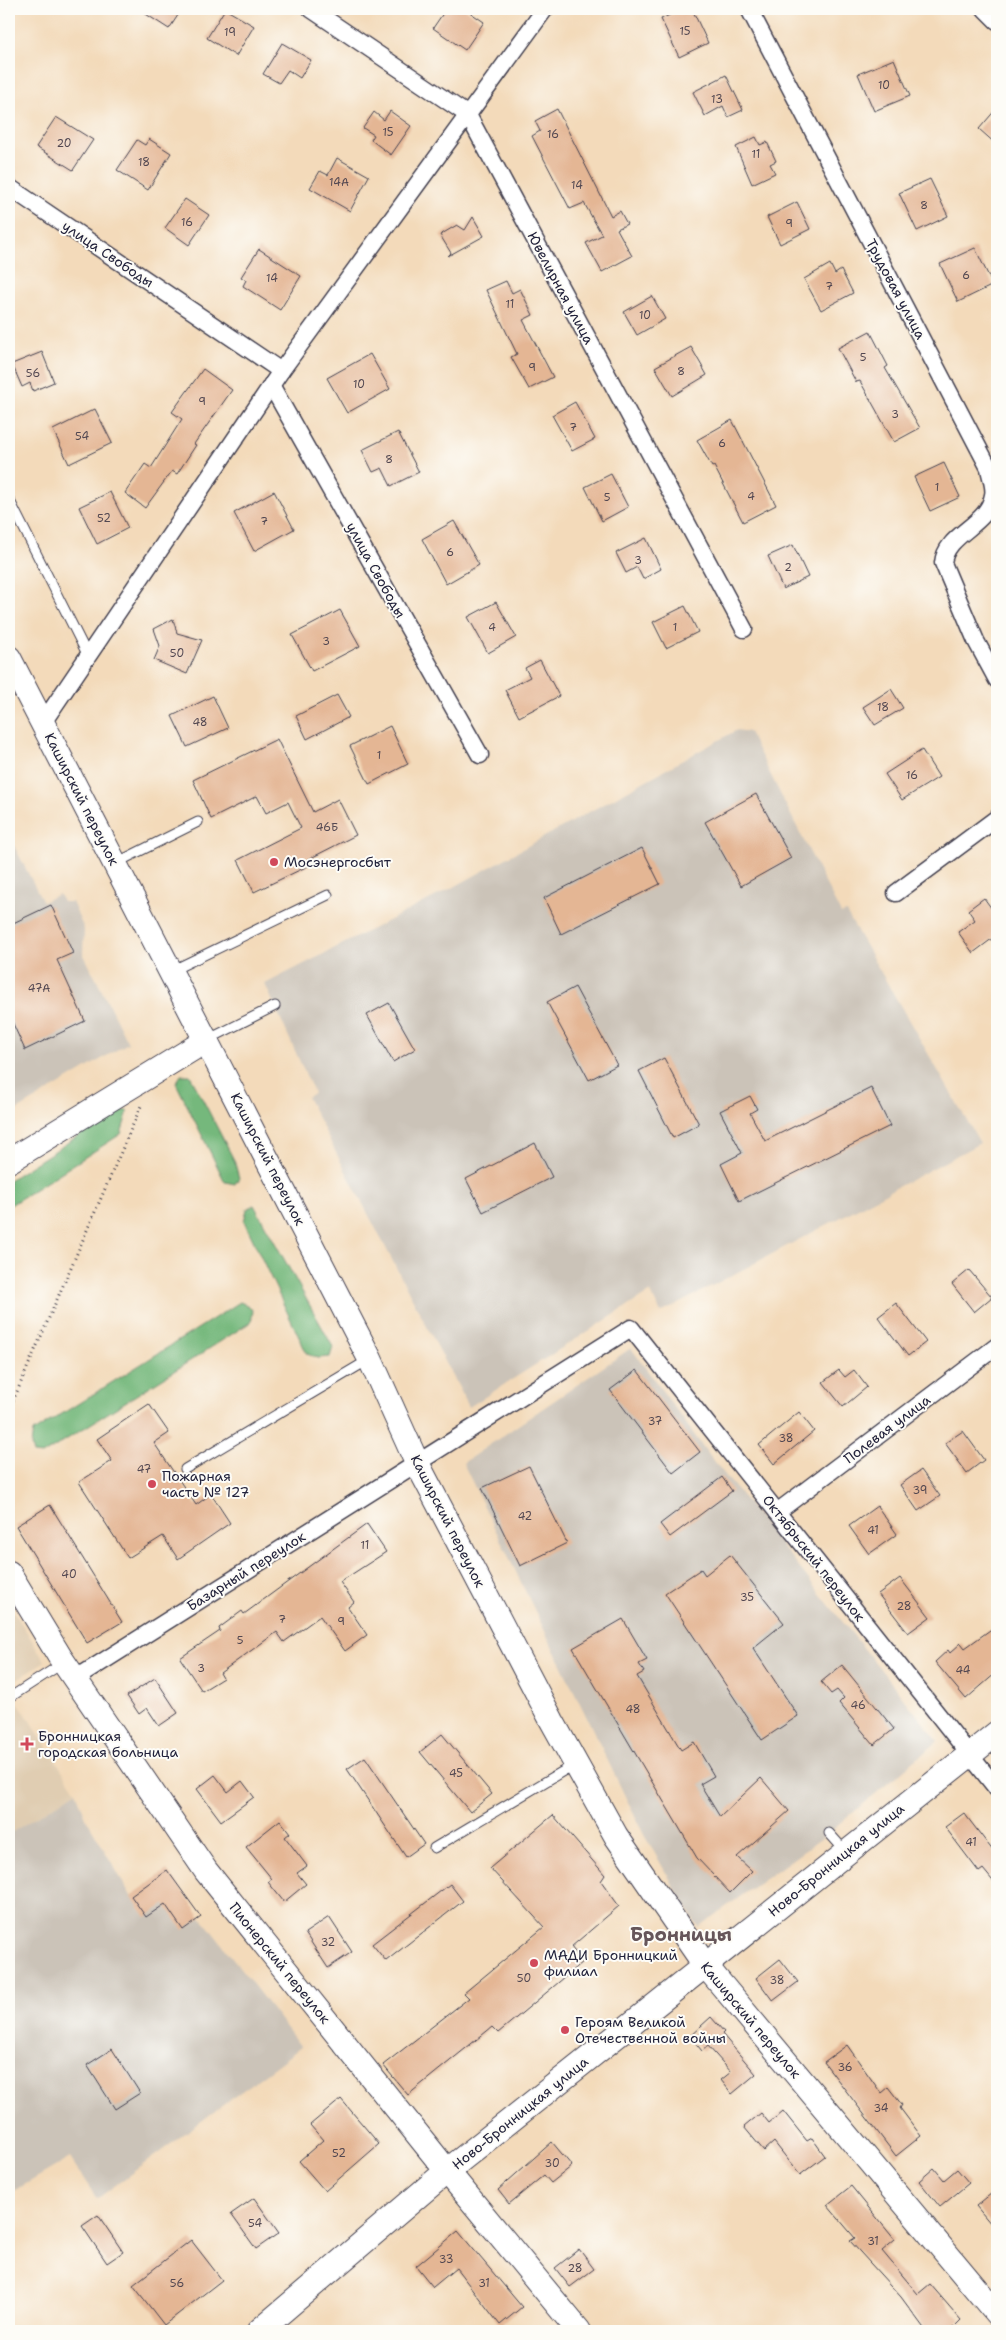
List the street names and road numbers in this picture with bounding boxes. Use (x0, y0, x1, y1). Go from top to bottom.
street label: улица Свободы (59, 217, 157, 291)
street label: Ювелирная улица (524, 229, 598, 348)
street label: Трудовая улица (862, 236, 930, 342)
street label: улица Свободы (342, 519, 410, 621)
street label: Каширский переулок (41, 730, 124, 869)
street label: Каширский переулок (227, 1090, 310, 1229)
street label: Полевая улица (840, 1390, 934, 1467)
street label: Каширский переулок (407, 1452, 490, 1591)
street label: Октябрьский переулок (759, 1491, 869, 1625)
street label: Базарный переулок (183, 1527, 309, 1615)
street label: Ново-Бронницкая улица (764, 1799, 908, 1921)
street label: Пионерский переулок (226, 1899, 335, 2028)
street label: Каширский переулок (697, 1958, 805, 2082)
street label: Ново-Бронницкая улица (448, 2052, 592, 2174)

